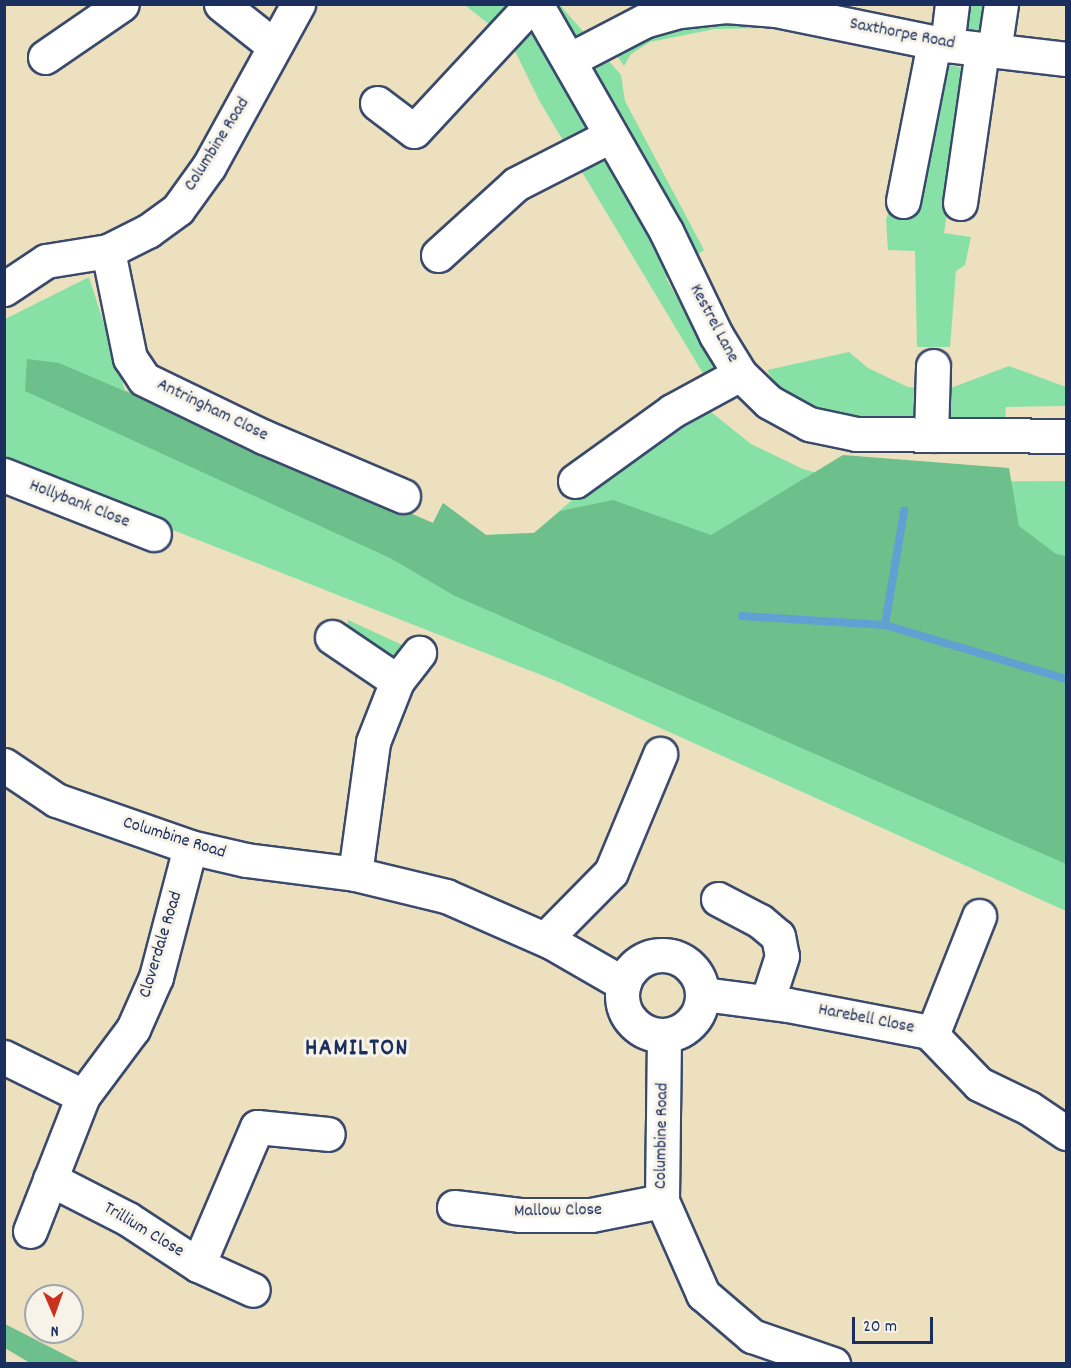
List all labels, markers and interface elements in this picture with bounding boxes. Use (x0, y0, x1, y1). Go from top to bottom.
street label: Saxthorpe Road (848, 14, 956, 56)
street label: Columbine Road (181, 94, 255, 196)
street label: Kestrel Lane (683, 281, 743, 367)
street label: Antringham Close (153, 375, 271, 447)
street label: Hollybank Close (26, 476, 132, 534)
street label: Columbine Road (120, 813, 228, 865)
street label: Cloverdale Road (136, 889, 188, 1001)
street label: Harebell Close (816, 1000, 916, 1040)
district label: HAMILTON (305, 1036, 409, 1064)
street label: Columbine Road (651, 1083, 675, 1189)
street label: Trillium Close (99, 1199, 187, 1263)
street label: Mallow Close (514, 1200, 602, 1224)
north arrow (24, 1284, 84, 1344)
scale bar (855, 1305, 936, 1343)
text: 20 m (863, 1315, 897, 1340)
text: N (50, 1319, 59, 1342)

